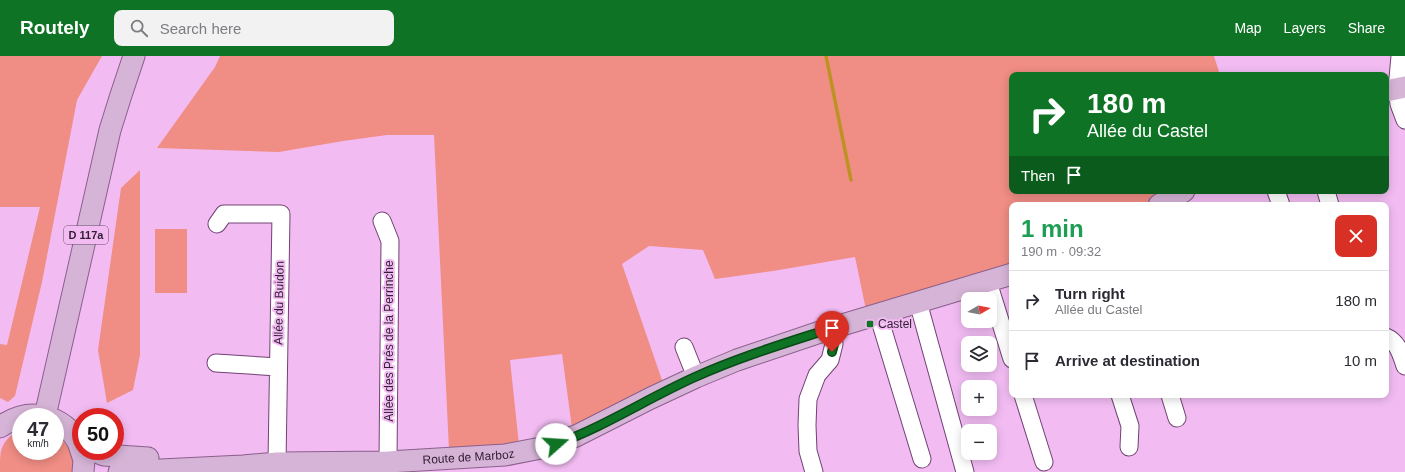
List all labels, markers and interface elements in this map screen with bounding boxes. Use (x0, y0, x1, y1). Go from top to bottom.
search box (114, 10, 394, 46)
text: Routely (20, 17, 90, 38)
icon: search (128, 17, 150, 39)
text: Search here (160, 20, 241, 37)
text: Map (1234, 20, 1262, 36)
text: Layers (1284, 20, 1326, 36)
text: Share (1348, 20, 1385, 36)
icon: right (1021, 88, 1073, 140)
text: 180 m (1087, 88, 1166, 119)
text: Allée du Castel (1087, 121, 1208, 141)
icon: arrive (1063, 164, 1085, 186)
text: Then (1021, 167, 1055, 184)
text: 1 min (1021, 215, 1084, 242)
button: close (1335, 215, 1377, 257)
road number: D 117a (64, 226, 108, 244)
text: 190 m · 09:32 (1021, 244, 1101, 259)
street label: Allée des Prés de la Perrinche (382, 260, 396, 422)
street label: Allée du Buidon (271, 261, 287, 345)
text: Turn right (1055, 285, 1125, 302)
icon: right (1021, 290, 1043, 312)
north arrow (961, 292, 997, 328)
map controls (961, 292, 997, 460)
text: 180 m (1335, 292, 1377, 309)
text: Allée du Castel (1055, 302, 1142, 317)
pin (815, 311, 849, 352)
icon: arrive (821, 317, 843, 339)
place label: Castel (878, 317, 912, 331)
marker: Castel (865, 319, 875, 329)
button: layers (961, 336, 997, 372)
icon: arrive (1021, 350, 1043, 372)
text: Arrive at destination (1055, 352, 1200, 369)
text: 10 m (1344, 352, 1377, 369)
button: + (961, 380, 997, 416)
speed limit sign: 50 (72, 408, 124, 460)
text: 47 (27, 418, 49, 440)
position arrow (535, 423, 577, 465)
button: − (961, 424, 997, 460)
text: km/h (27, 438, 49, 449)
street label: Route de Marboz (422, 446, 516, 467)

